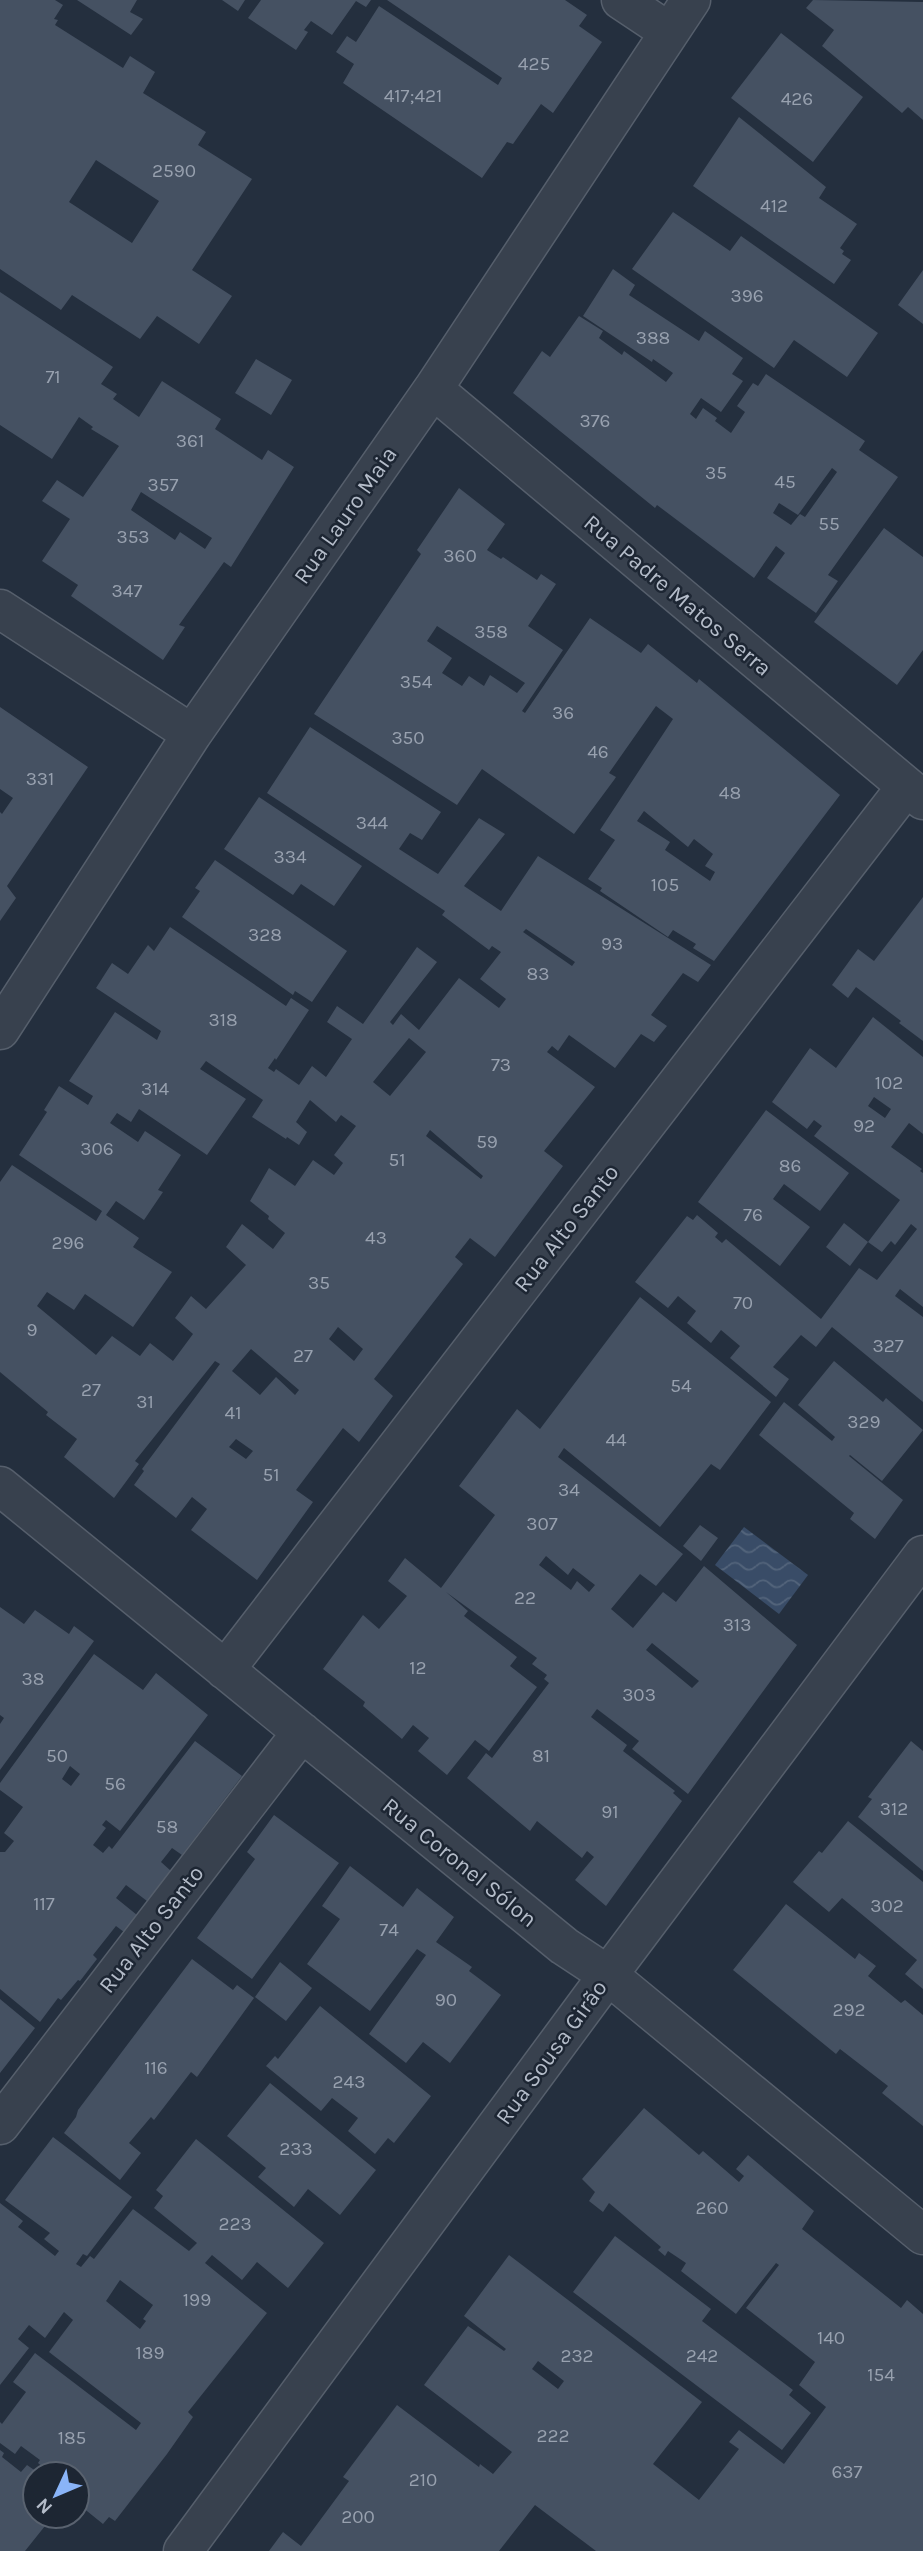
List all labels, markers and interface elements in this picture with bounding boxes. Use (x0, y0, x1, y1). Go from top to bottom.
house number: 425 (518, 53, 550, 75)
house number: 417;421 (384, 85, 442, 107)
house number: 426 (781, 88, 813, 110)
house number: 2590 (152, 160, 196, 182)
house number: 412 (760, 195, 788, 217)
house number: 396 (730, 285, 764, 307)
house number: 388 (636, 327, 670, 349)
house number: 71 (45, 366, 61, 388)
house number: 376 (579, 410, 611, 432)
house number: 361 (176, 430, 204, 452)
street label: Rua Lauro Maia (288, 441, 403, 589)
house number: 35 (705, 462, 727, 484)
house number: 45 (774, 471, 796, 493)
house number: 357 (148, 474, 179, 496)
street label: Rua Padre Matos Serra (578, 509, 777, 682)
house number: 55 (818, 513, 840, 535)
house number: 353 (116, 526, 150, 548)
house number: 360 (443, 545, 477, 567)
house number: 347 (112, 580, 142, 602)
house number: 358 (474, 621, 508, 643)
house number: 354 (400, 671, 433, 693)
house number: 36 (552, 702, 574, 724)
house number: 350 (391, 727, 425, 749)
house number: 46 (587, 741, 609, 763)
house number: 331 (26, 768, 54, 790)
house number: 48 (719, 782, 741, 804)
house number: 344 (356, 812, 389, 834)
house number: 334 (273, 846, 307, 868)
house number: 105 (651, 874, 679, 896)
house number: 328 (248, 924, 282, 946)
house number: 93 (601, 933, 623, 955)
house number: 83 (527, 963, 549, 985)
house number: 318 (208, 1009, 238, 1031)
house number: 73 (491, 1054, 511, 1076)
house number: 102 (875, 1072, 903, 1094)
house number: 314 (141, 1078, 169, 1100)
house number: 92 (853, 1115, 875, 1137)
house number: 59 (476, 1131, 498, 1153)
house number: 306 (80, 1138, 114, 1160)
house number: 51 (388, 1149, 406, 1171)
house number: 86 (779, 1155, 801, 1177)
street label: Rua Alto Santo (508, 1159, 624, 1297)
house number: 76 (743, 1204, 763, 1226)
house number: 43 (365, 1227, 387, 1249)
house number: 296 (52, 1232, 84, 1254)
house number: 35 (308, 1272, 330, 1294)
house number: 70 (733, 1292, 753, 1314)
house number: 9 (26, 1319, 38, 1341)
house number: 327 (872, 1335, 904, 1357)
house number: 27 (293, 1345, 313, 1367)
house number: 54 (670, 1375, 692, 1397)
house number: 27 (81, 1379, 101, 1401)
house number: 31 (136, 1391, 154, 1413)
house number: 41 (225, 1402, 241, 1424)
house number: 329 (847, 1411, 881, 1433)
house number: 44 (605, 1429, 627, 1451)
house number: 51 (262, 1464, 280, 1486)
house number: 34 (558, 1479, 580, 1501)
house number: 307 (526, 1513, 558, 1535)
house number: 22 (514, 1587, 536, 1609)
house number: 313 (723, 1614, 751, 1636)
house number: 12 (409, 1657, 427, 1679)
house number: 38 (22, 1668, 44, 1690)
house number: 303 (622, 1684, 656, 1706)
house number: 50 (46, 1745, 68, 1767)
house number: 81 (532, 1745, 550, 1767)
house number: 56 (104, 1773, 126, 1795)
street label: Rua Coronel Sólon (377, 1792, 542, 1933)
house number: 312 (880, 1798, 908, 1820)
house number: 91 (601, 1801, 619, 1823)
house number: 58 (156, 1816, 178, 1838)
street label: Rua Alto Santo (93, 1860, 209, 1998)
house number: 117 (33, 1893, 55, 1915)
house number: 302 (870, 1895, 904, 1917)
house number: 74 (379, 1919, 399, 1941)
street label: Rua Sousa Girão (490, 1975, 613, 2130)
house number: 90 (435, 1989, 457, 2011)
house number: 292 (832, 1999, 866, 2021)
house number: 116 (144, 2057, 168, 2079)
house number: 243 (333, 2071, 365, 2093)
house number: 233 (279, 2138, 313, 2160)
house number: 260 (695, 2197, 729, 2219)
house number: 223 (218, 2213, 252, 2235)
house number: 199 (183, 2289, 211, 2311)
house number: 140 (817, 2327, 845, 2349)
house number: 189 (136, 2342, 164, 2364)
house number: 232 (560, 2345, 594, 2367)
house number: 242 (686, 2345, 718, 2367)
house number: 154 (867, 2364, 895, 2386)
house number: 222 (536, 2425, 570, 2447)
house number: 185 (58, 2427, 86, 2449)
north arrow (21, 2460, 91, 2530)
house number: 637 (831, 2461, 863, 2483)
house number: 210 (409, 2469, 437, 2491)
text: N (32, 2494, 57, 2519)
house number: 200 (341, 2506, 375, 2528)

